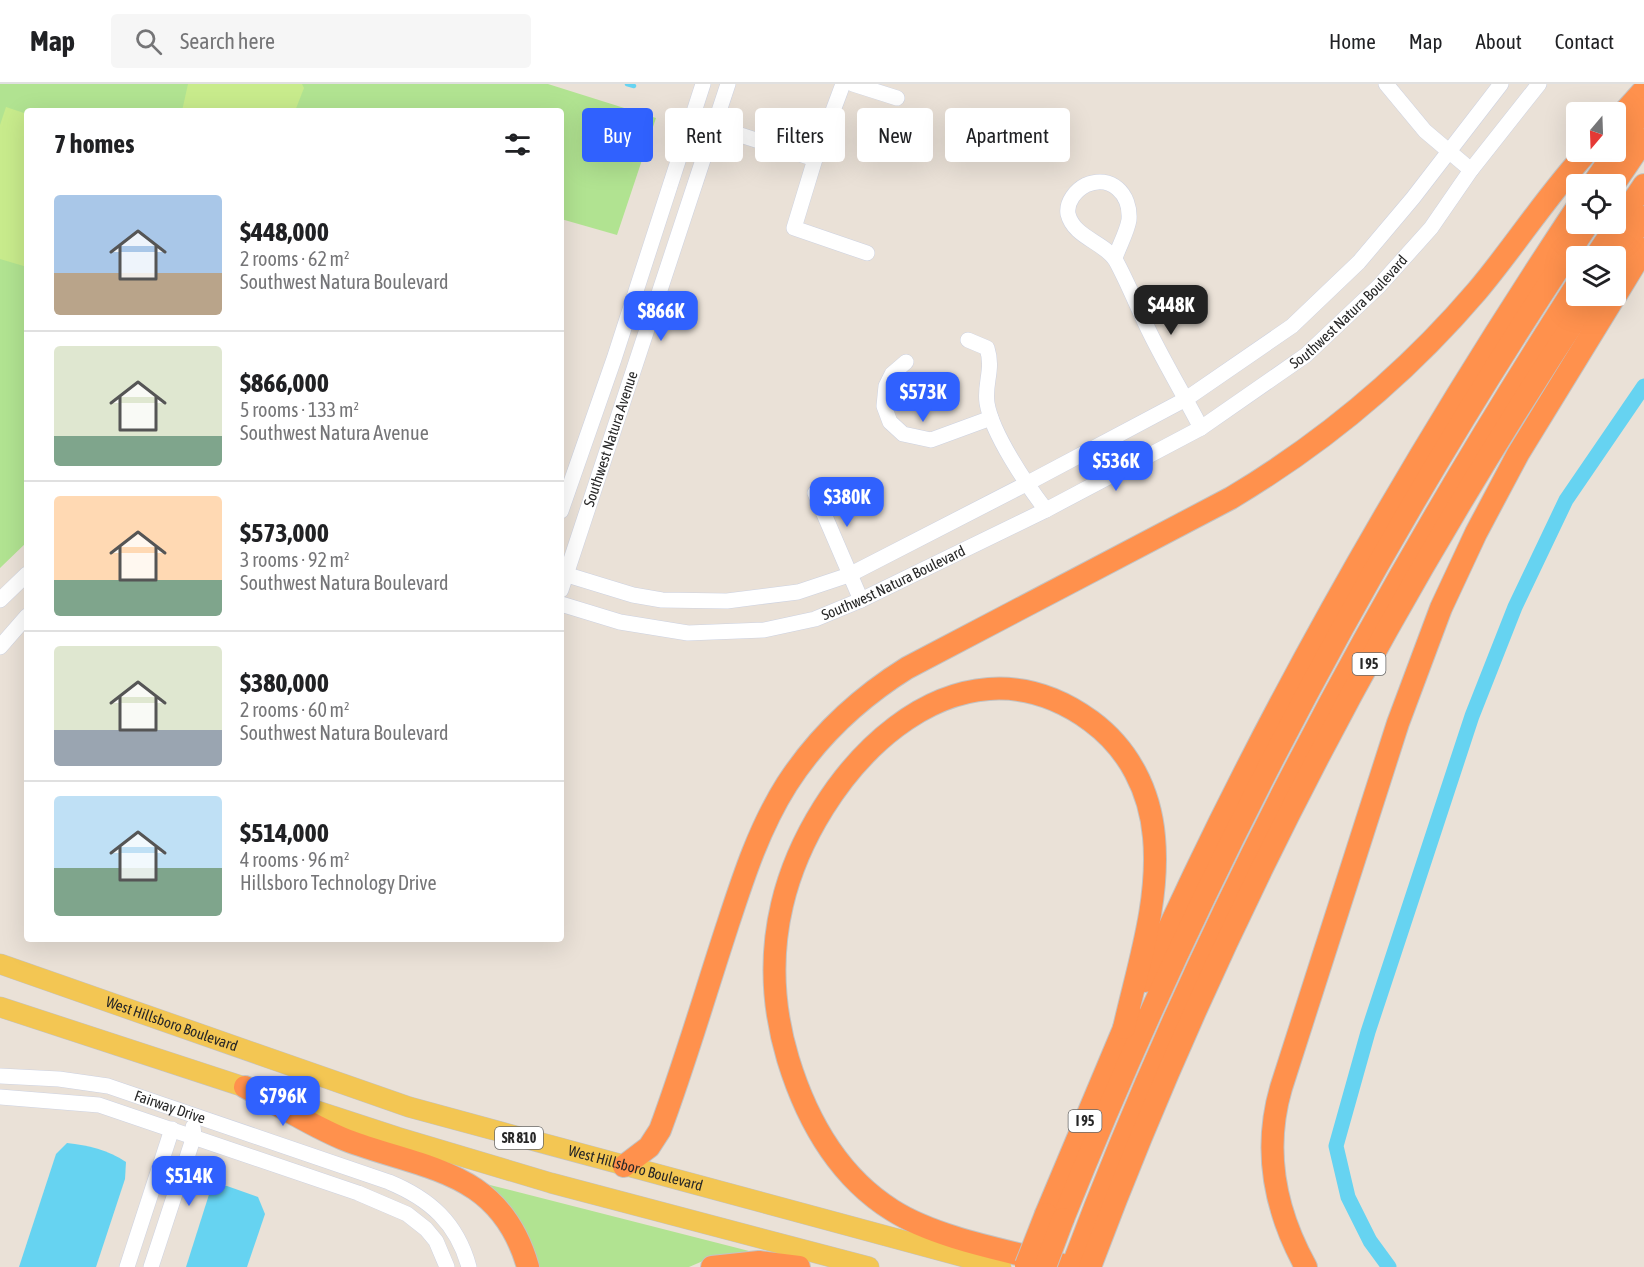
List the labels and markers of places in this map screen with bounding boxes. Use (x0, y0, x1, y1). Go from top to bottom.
pin: $448K (1129, 285, 1213, 336)
pin: $866K (619, 291, 703, 342)
pin: $573K (881, 372, 965, 423)
pin: $536K (1074, 441, 1158, 492)
pin: $380K (805, 477, 889, 528)
pin: $796K (241, 1076, 325, 1127)
pin: $514K (147, 1156, 231, 1207)

